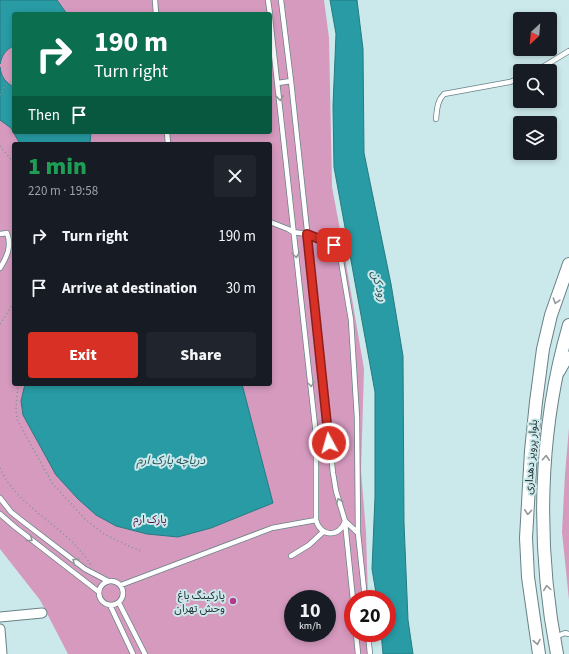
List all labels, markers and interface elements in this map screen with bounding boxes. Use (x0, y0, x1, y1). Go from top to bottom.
north arrow (513, 12, 557, 56)
map controls (513, 12, 557, 160)
text: 190 m (94, 22, 168, 62)
icon: right (28, 28, 80, 80)
text: Turn right (94, 59, 168, 84)
button: search (513, 64, 557, 108)
one-way arrow (275, 95, 284, 101)
icon: arrive (68, 104, 90, 126)
text: Then (28, 105, 60, 126)
button: layers (513, 116, 557, 160)
text: 1 min (28, 149, 87, 184)
button: close (214, 155, 256, 197)
text: 220 m · 19:58 (28, 182, 98, 200)
icon: right (28, 225, 50, 247)
text: Turn right (62, 226, 128, 247)
text: 190 m (218, 226, 256, 247)
pin (317, 228, 351, 262)
icon: arrive (323, 234, 345, 256)
one-way arrow (291, 252, 300, 258)
water label: رود کن (367, 269, 391, 304)
icon: arrive (28, 277, 50, 299)
text: Arrive at destination (62, 278, 197, 299)
text: 30 m (226, 278, 256, 299)
one-way arrow (552, 297, 561, 304)
button: Exit (28, 332, 138, 378)
button: Share (146, 332, 256, 378)
one-way arrow (306, 381, 315, 387)
street label: بلوار پرویز دهداری (521, 419, 541, 495)
position arrow (308, 422, 350, 464)
water label: دریاچه پارک ارم (136, 452, 206, 469)
one-way arrow (541, 455, 550, 461)
one-way arrow (335, 498, 344, 505)
one-way arrow (523, 509, 532, 516)
park label: پارک ارم (133, 512, 167, 527)
one-way arrow (26, 534, 33, 542)
one-way arrow (72, 559, 79, 566)
one-way arrow (543, 585, 552, 591)
place label: پارکینگ باغ وحش تهران (174, 588, 225, 616)
speed limit sign: 20 (344, 590, 396, 642)
marker: پارکینگ باغ وحش تهران (228, 596, 238, 606)
text: 10 (299, 597, 321, 625)
text: km/h (299, 619, 321, 633)
one-way arrow (532, 639, 540, 645)

